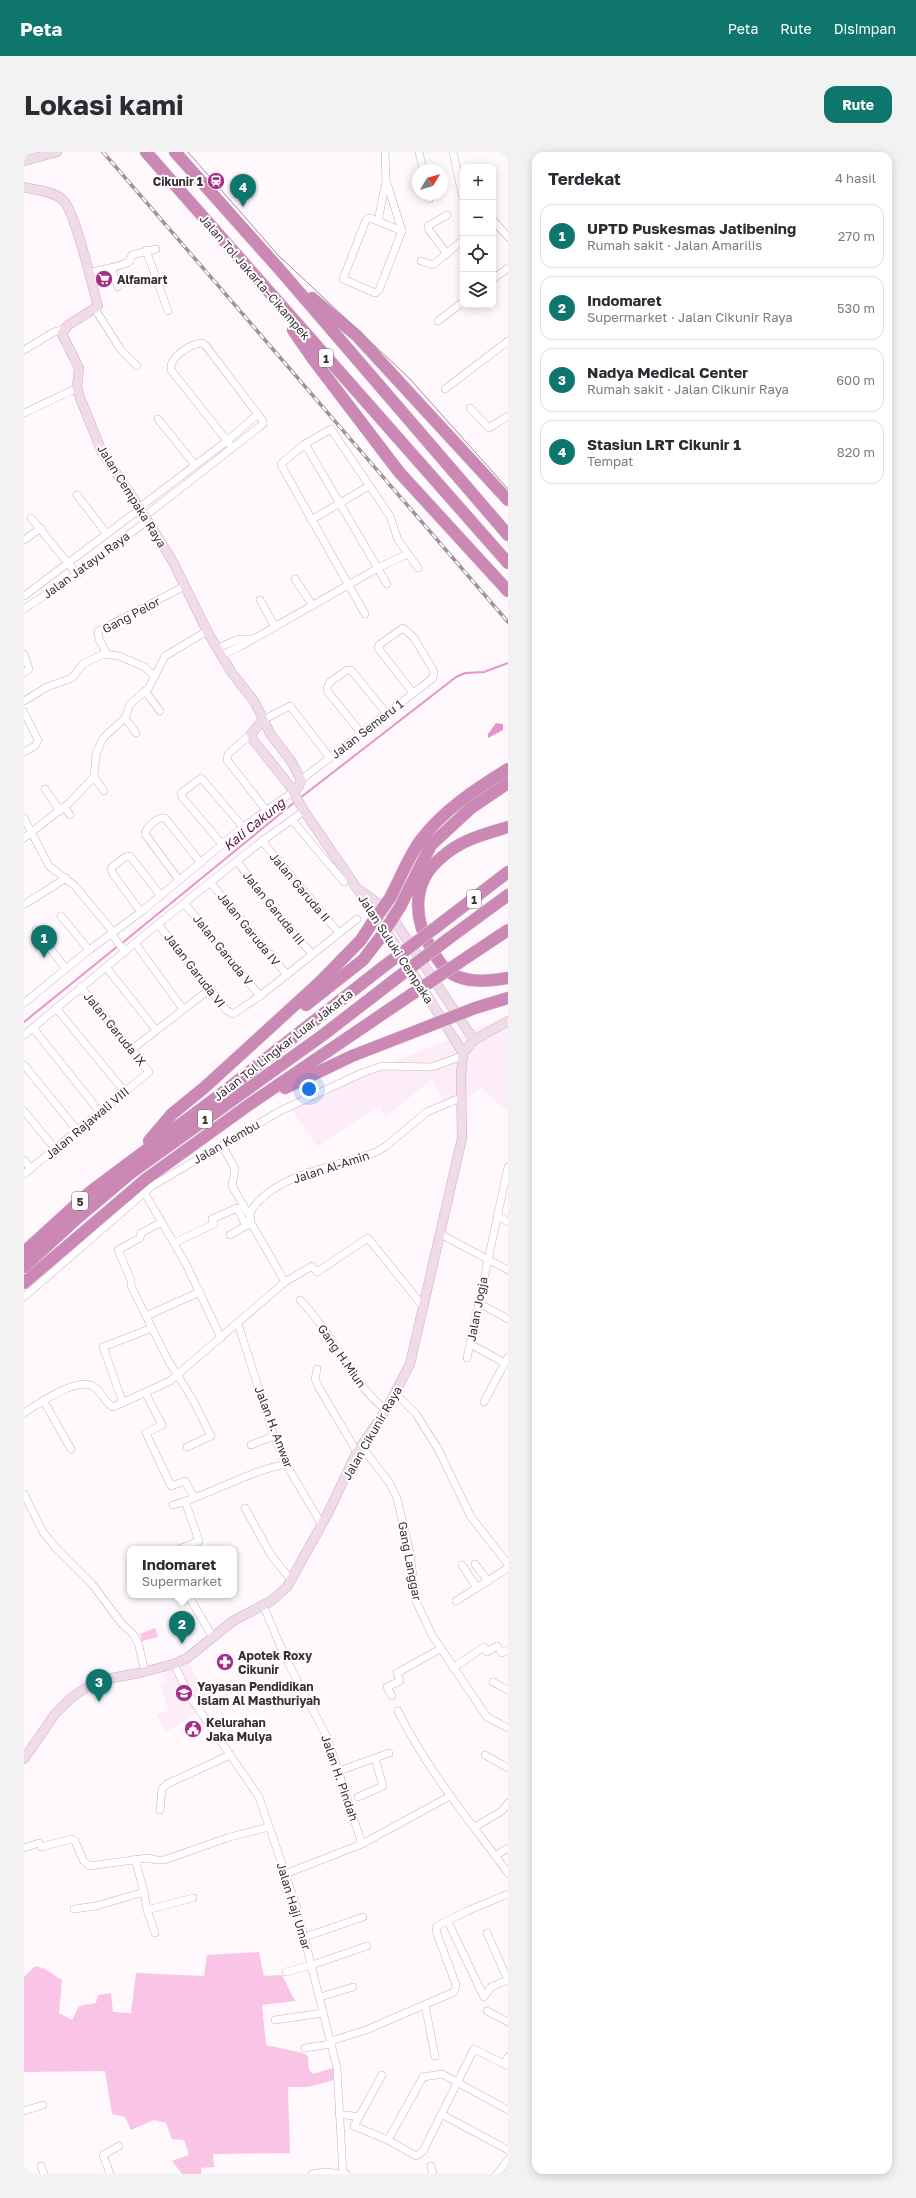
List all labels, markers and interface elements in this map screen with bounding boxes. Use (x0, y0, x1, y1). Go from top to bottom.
text: Peta (20, 17, 62, 40)
text: Peta (728, 20, 758, 37)
text: Rute (780, 20, 812, 37)
text: Disimpan (834, 20, 896, 37)
button: Rute (824, 86, 892, 123)
text: Lokasi kami (24, 88, 184, 121)
north arrow (412, 164, 448, 200)
map controls (460, 164, 496, 308)
button: + (460, 164, 496, 200)
text: Terdekat (548, 168, 621, 189)
text: 4 hasil (835, 170, 876, 186)
station icon: Cikunir 1 (206, 171, 226, 191)
place label: Cikunir 1 (153, 174, 203, 189)
pin: 4 (230, 174, 256, 207)
button: − (460, 200, 496, 236)
street label: Jalan Tol Jakarta–Cikampek (196, 211, 314, 343)
text: UPTD Puskesmas Jatibening (587, 219, 796, 237)
text: 1 (559, 228, 565, 244)
text: 270 m (838, 228, 875, 244)
button: locate (460, 236, 496, 272)
text: Rumah sakit · Jalan Amarilis (587, 237, 762, 253)
supermarket icon: Alfamart (94, 269, 114, 289)
place label: Alfamart (117, 272, 168, 287)
button: layers (460, 272, 496, 308)
text: Indomaret (587, 291, 662, 309)
text: 2 (558, 300, 566, 316)
text: 530 m (837, 300, 875, 316)
text: Supermarket · Jalan Cikunir Raya (587, 309, 793, 325)
road number: 1 (319, 349, 333, 367)
text: Nadya Medical Center (587, 363, 748, 381)
text: 3 (558, 372, 566, 388)
text: 600 m (836, 372, 875, 388)
text: Rumah sakit · Jalan Cikunir Raya (587, 381, 789, 397)
text: Stasiun LRT Cikunir 1 (587, 435, 741, 453)
street label: Jalan Cempaka Raya (94, 442, 170, 550)
text: 4 (558, 444, 566, 460)
text: 820 m (837, 444, 875, 460)
text: Tempat (587, 453, 633, 469)
street label: Jalan Jatayu Raya (40, 528, 132, 602)
street label: Gang Pelor (100, 593, 163, 636)
street label: Jalan Semeru 1 (328, 696, 406, 762)
water label: Kali Cakung (220, 794, 289, 854)
street label: Jalan Garuda II (267, 849, 333, 925)
street label: Jalan Garuda III (240, 868, 308, 948)
street label: Jalan Garuda IV (215, 889, 283, 969)
road number: 1 (467, 890, 481, 908)
street label: Jalan Suluki Cempaka (355, 892, 437, 1006)
street label: Jalan Garuda V (190, 912, 256, 988)
pin: 1 (31, 925, 57, 958)
street label: Jalan Garuda VI (161, 930, 229, 1010)
street label: Jalan Tol Lingkar Luar Jakarta (210, 986, 356, 1104)
street label: Jalan Garuda IX (81, 989, 149, 1069)
your location (299, 1079, 319, 1099)
street label: Jalan Rajawali VIII (42, 1084, 132, 1162)
road number: 1 (198, 1110, 212, 1128)
street label: Jalan Kembu (190, 1117, 262, 1167)
street label: Jalan Al-Amin (291, 1148, 371, 1186)
road number: 5 (72, 1192, 88, 1210)
street label: Jalan Jogja (463, 1275, 491, 1343)
street label: Gang H.Miun (315, 1321, 369, 1391)
street label: Jalan Cikunir Raya (339, 1383, 405, 1483)
street label: Jalan H. Anwar (252, 1384, 297, 1470)
street label: Gang Langgar (395, 1520, 425, 1602)
popup (127, 1546, 237, 1598)
text: Indomaret (142, 1555, 216, 1573)
text: Supermarket (142, 1573, 222, 1589)
pin: 2 (169, 1611, 195, 1644)
place label: Apotek Roxy Cikunir (238, 1648, 313, 1677)
pharmacy icon: Apotek Roxy Cikunir (215, 1652, 235, 1672)
pin: 3 (86, 1669, 112, 1702)
place label: Yayasan Pendidikan Islam Al Masthuriyah (197, 1679, 320, 1708)
school or university icon: Yayasan Pendidikan Islam Al Masthuriyah (174, 1683, 194, 1703)
place label: Kelurahan Jaka Mulya (206, 1715, 272, 1744)
public building icon: Kelurahan Jaka Mulya (183, 1719, 203, 1739)
street label: Jalan H. Pindah (318, 1733, 362, 1823)
street label: Jalan Haji Umar (274, 1860, 315, 1952)

